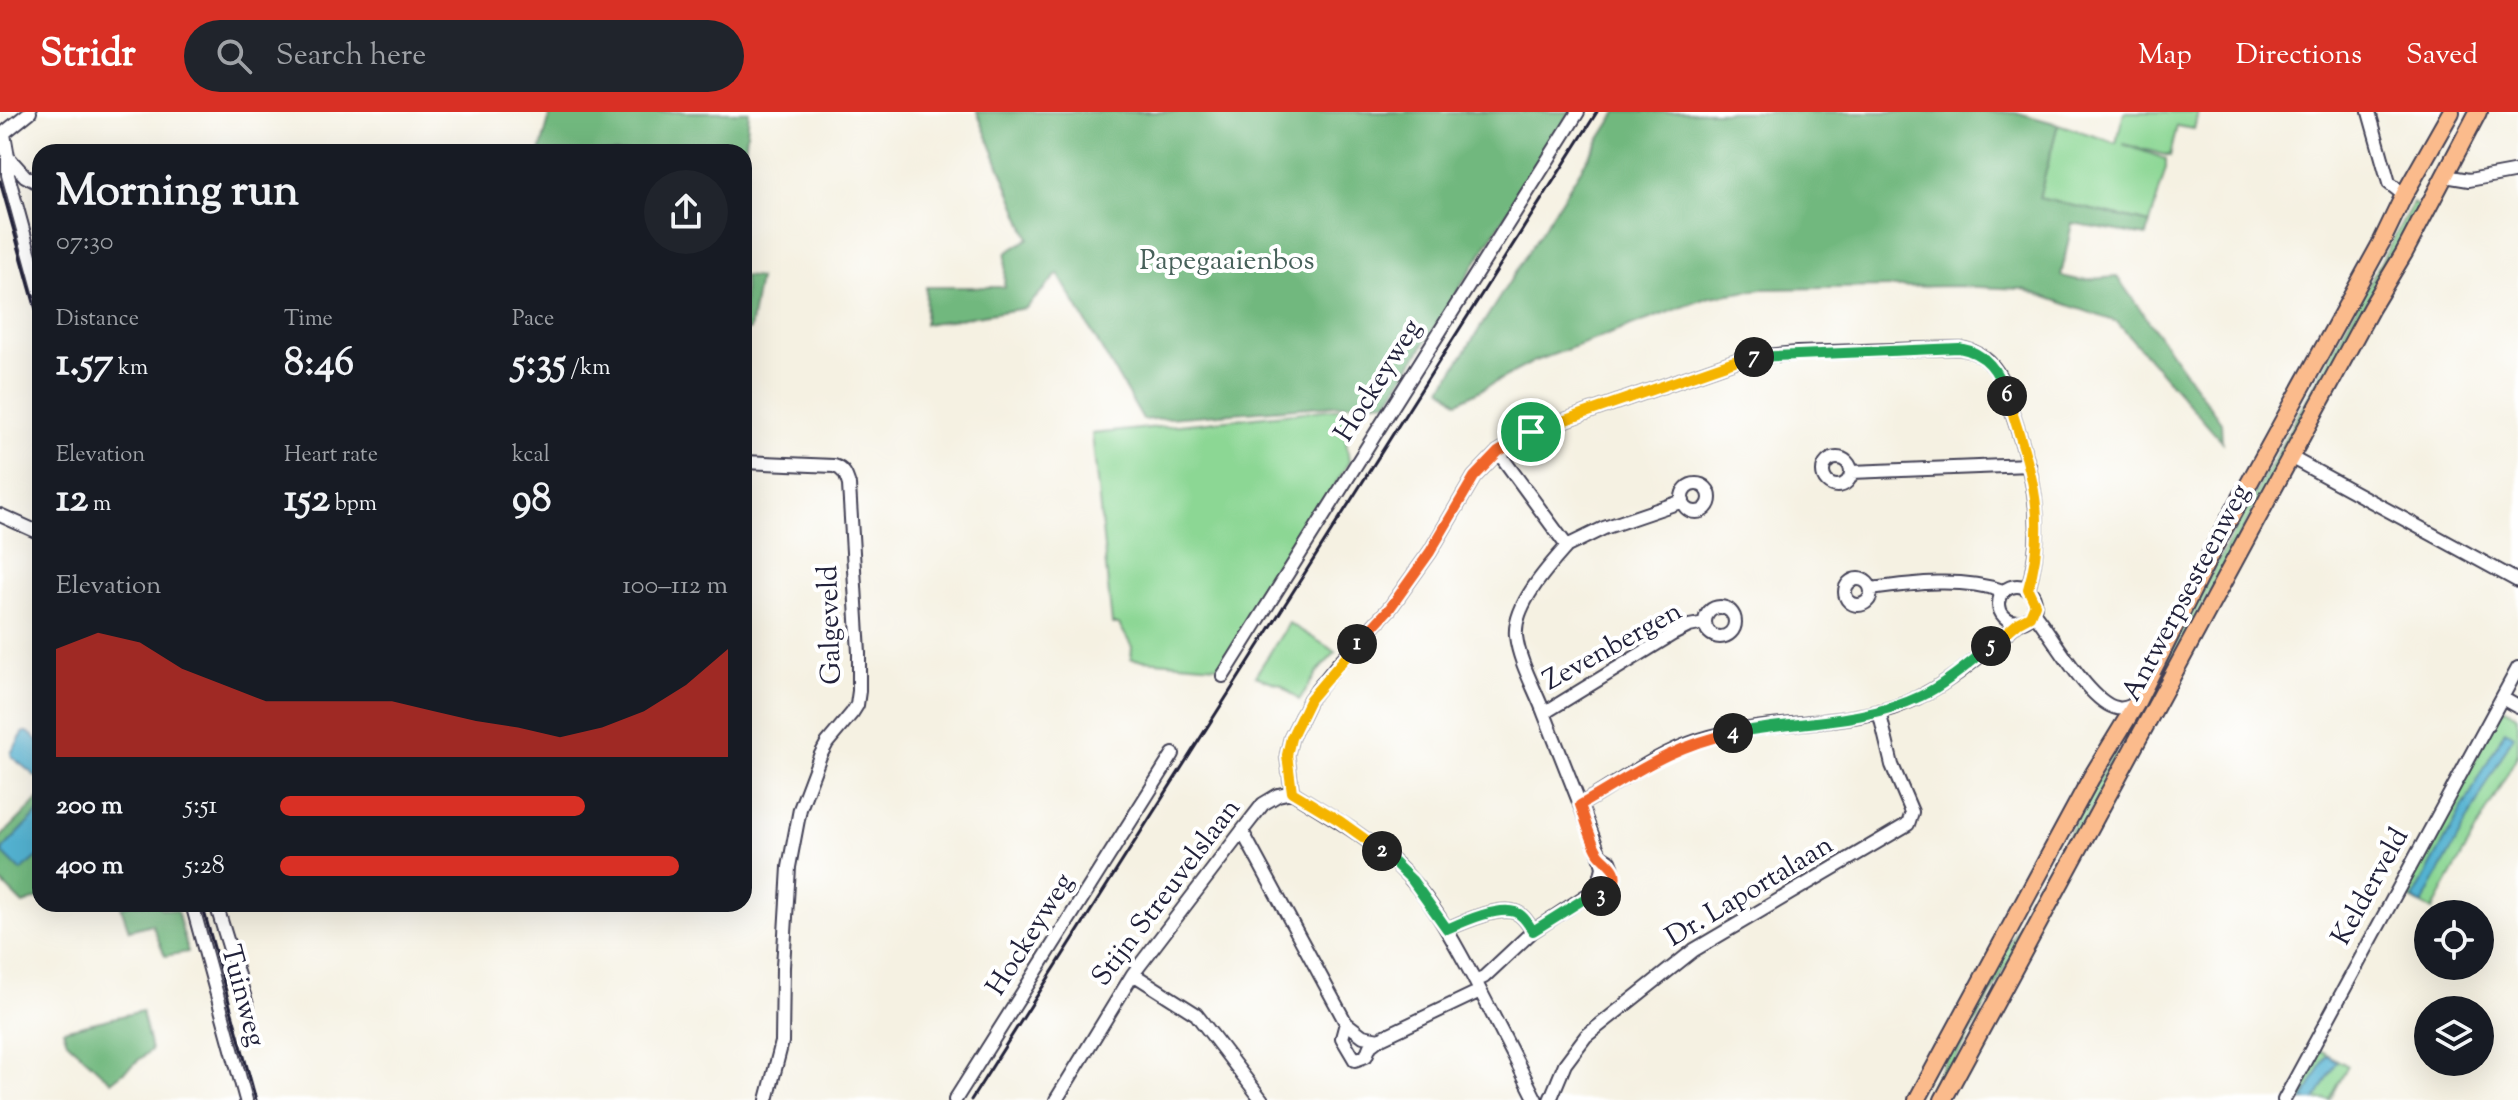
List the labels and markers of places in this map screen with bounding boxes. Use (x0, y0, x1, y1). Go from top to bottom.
pin: 7 (1734, 337, 1774, 377)
pin: 6 (1987, 376, 2027, 416)
pin (1497, 398, 1565, 466)
pin: 1 (1337, 624, 1377, 664)
pin: 5 (1971, 626, 2011, 666)
pin: 4 (1713, 713, 1753, 753)
pin: 2 (1362, 831, 1402, 871)
pin: 3 (1581, 876, 1621, 916)

